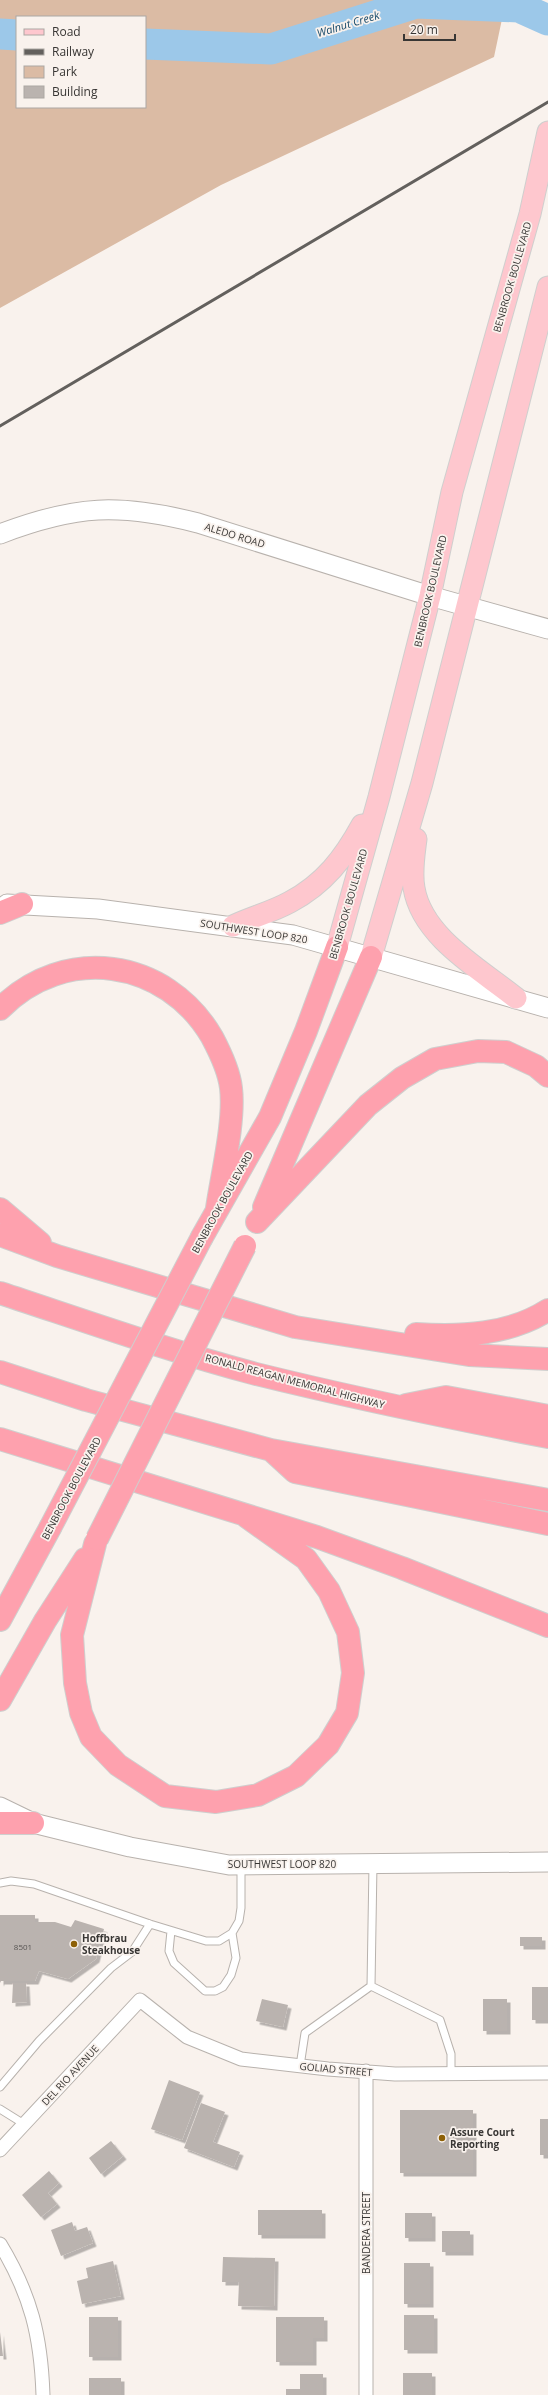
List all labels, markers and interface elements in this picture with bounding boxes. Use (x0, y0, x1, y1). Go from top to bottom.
water label: Walnut Creek (315, 7, 382, 40)
legend (16, 16, 146, 108)
scale bar (404, 16, 455, 42)
text: 20 m (410, 21, 438, 38)
text: Road (52, 23, 81, 40)
text: Railway (52, 43, 95, 60)
text: Park (52, 63, 78, 80)
text: Building (52, 83, 98, 100)
street label: BENBROOK BOULEVARD (489, 220, 535, 334)
street label: ALEDO ROAD (203, 519, 267, 551)
street label: BENBROOK BOULEVARD (410, 534, 450, 648)
street label: BENBROOK BOULEVARD (325, 847, 371, 961)
street label: SOUTHWEST LOOP 820 (199, 916, 309, 946)
street label: BENBROOK BOULEVARD (188, 1149, 256, 1255)
street label: RONALD REAGAN MEMORIAL HIGHWAY (204, 1350, 387, 1412)
street label: BENBROOK BOULEVARD (38, 1434, 104, 1542)
street label: SOUTHWEST LOOP 820 (228, 1857, 336, 1871)
place label: Hoffbrau Steakhouse (82, 1931, 140, 1957)
marker: Hoffbrau Steakhouse (69, 1939, 79, 1949)
house number: 8501 (14, 1941, 32, 1952)
street label: DEL RIO AVENUE (38, 2042, 102, 2108)
street label: GOLIAD STREET (299, 2059, 373, 2079)
place label: Assure Court Reporting (450, 2125, 515, 2151)
marker: Assure Court Reporting (437, 2133, 447, 2143)
street label: BANDERA STREET (359, 2192, 373, 2274)

